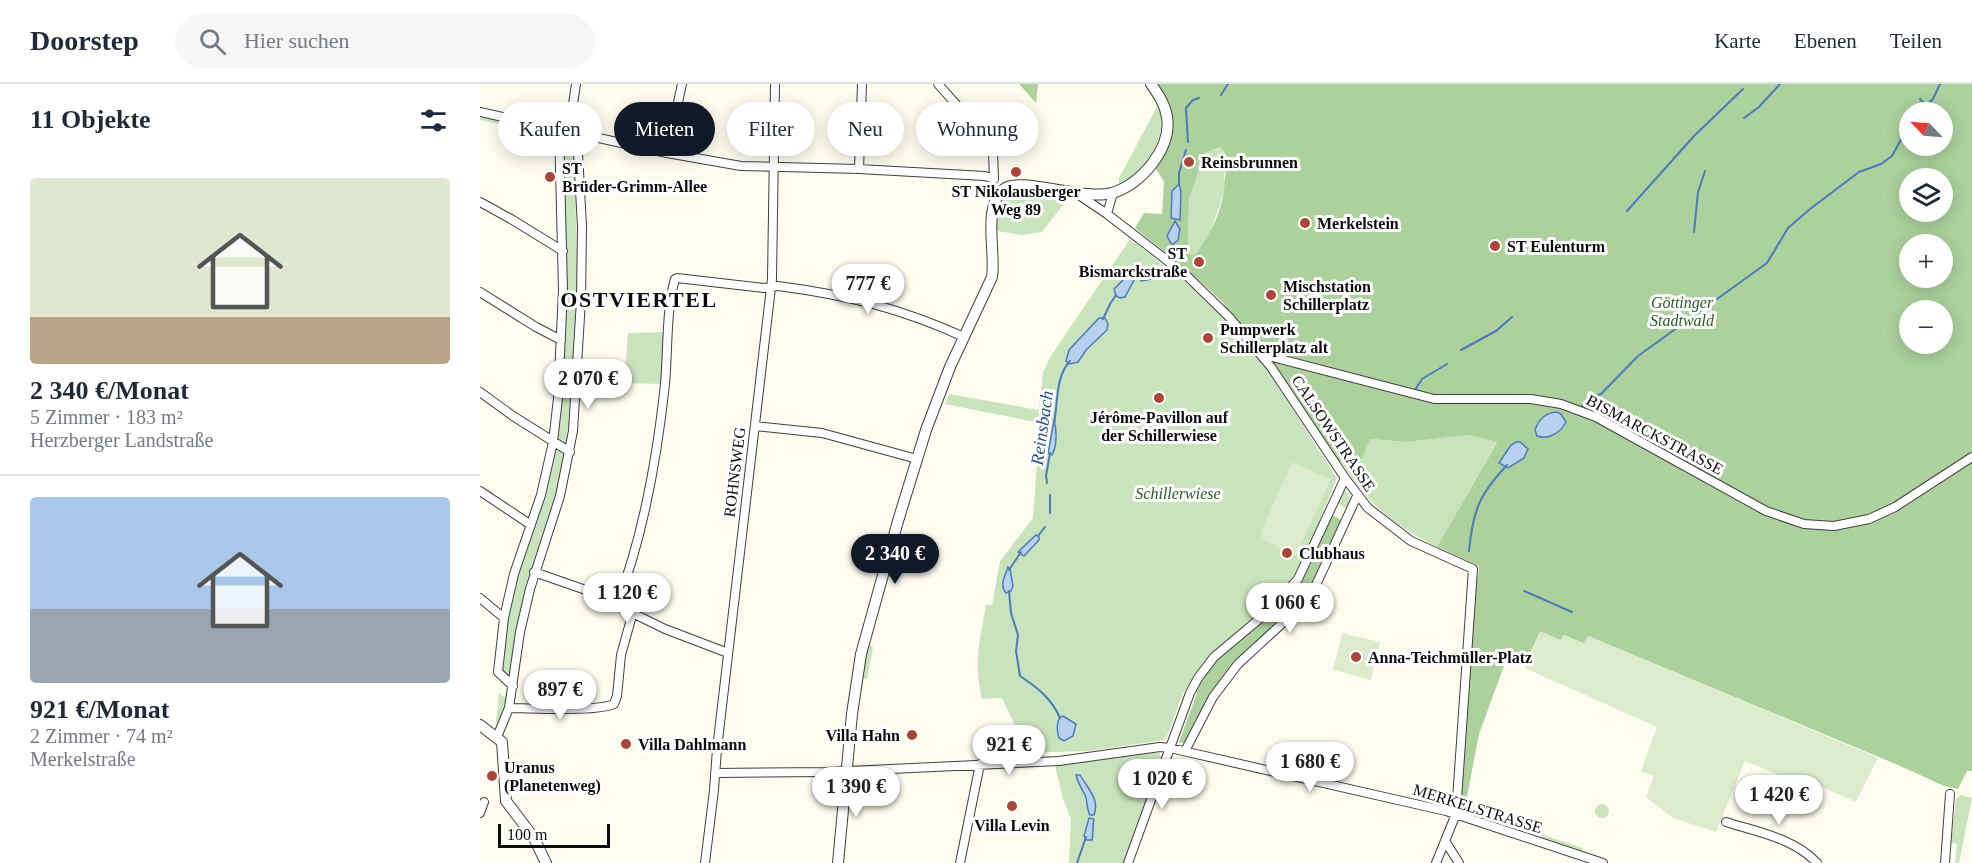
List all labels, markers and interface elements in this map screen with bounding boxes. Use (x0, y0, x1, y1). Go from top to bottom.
search box (175, 14, 595, 68)
text: Doorstep (30, 25, 139, 56)
icon: search (196, 25, 229, 58)
text: Hier suchen (244, 28, 350, 53)
text: Karte (1714, 29, 1761, 53)
text: Ebenen (1794, 29, 1857, 53)
text: Teilen (1890, 29, 1942, 53)
chip: Kaufen (498, 102, 602, 156)
chip: Mieten (614, 102, 715, 156)
chip: Filter (727, 102, 815, 156)
chip: Neu (827, 102, 904, 156)
chip: Wohnung (916, 102, 1039, 156)
north arrow (1899, 102, 1953, 156)
map controls (1899, 102, 1953, 354)
icon: filters (417, 104, 450, 137)
text: 11 Objekte (30, 105, 151, 134)
place label: Reinsbrunnen (1201, 154, 1298, 171)
marker: Reinsbrunnen (1182, 155, 1196, 169)
place label: ST Brüder-Grimm-Allee (562, 160, 707, 195)
marker: ST Nikolausberger Weg 89 (1009, 165, 1023, 179)
button: layers (1899, 168, 1953, 222)
marker: ST Brüder-Grimm-Allee (543, 170, 557, 184)
place label: ST Nikolausberger Weg 89 (951, 183, 1081, 219)
place label: Merkelstein (1317, 215, 1399, 232)
marker: Merkelstein (1298, 216, 1312, 230)
icon: home (186, 217, 294, 325)
button: + (1899, 234, 1953, 288)
place label: ST Eulenturm (1507, 238, 1606, 255)
marker: ST Eulenturm (1488, 239, 1502, 253)
place label: ST Bismarckstraße (1079, 245, 1187, 280)
marker: ST Bismarckstraße (1192, 255, 1206, 269)
pin: 777 € (826, 264, 910, 315)
text: 777 € (846, 272, 891, 294)
place label: Mischstation Schillerplatz (1283, 278, 1371, 314)
district label: OSTVIERTEL (560, 287, 718, 312)
marker: Mischstation Schillerplatz (1264, 288, 1278, 302)
park label: Göttinger Stadtwald (1650, 294, 1715, 329)
button: − (1899, 300, 1953, 354)
place label: Pumpwerk Schillerplatz alt (1220, 321, 1329, 357)
marker: Pumpwerk Schillerplatz alt (1201, 331, 1215, 345)
pin: 2 070 € (533, 359, 643, 410)
text: 2 070 € (558, 367, 618, 389)
street label: CALSOWSTRASSE (1289, 372, 1379, 494)
text: 2 340 €/Monat (30, 376, 189, 405)
water label: Reinsbach (1027, 389, 1057, 468)
marker: Jérôme-Pavillon auf der Schillerwiese (1152, 391, 1166, 405)
street label: BISMARCKSTRASSE (1584, 391, 1726, 478)
text: 5 Zimmer · 183 m² (30, 406, 183, 428)
place label: Jérôme-Pavillon auf der Schillerwiese (1090, 409, 1229, 444)
street label: ROHNSWEG (721, 426, 749, 518)
text: Herzberger Landstraße (30, 429, 213, 451)
park label: Schillerwiese (1135, 485, 1221, 502)
pin: 2 340 € (840, 534, 950, 585)
icon: home (186, 536, 294, 644)
text: 2 340 € (865, 542, 925, 564)
place label: Clubhaus (1299, 545, 1365, 562)
marker: Clubhaus (1280, 546, 1294, 560)
pin: 1 120 € (572, 573, 682, 624)
text: 1 120 € (597, 581, 657, 603)
pin: 1 060 € (1235, 583, 1345, 634)
text: 1 060 € (1260, 591, 1320, 613)
place label: Anna-Teichmüller-Platz (1368, 649, 1532, 666)
marker: Anna-Teichmüller-Platz (1349, 650, 1363, 664)
pin: 897 € (518, 670, 602, 721)
text: 897 € (538, 678, 583, 700)
text: 921 €/Monat (30, 695, 169, 724)
text: 2 Zimmer · 74 m² (30, 725, 173, 747)
pin: 921 € (967, 725, 1051, 776)
place label: Villa Hahn (825, 727, 900, 744)
marker: Villa Hahn (905, 728, 919, 742)
text: 921 € (987, 733, 1032, 755)
place label: Villa Dahlmann (638, 736, 746, 753)
marker: Villa Dahlmann (619, 737, 633, 751)
pin: 1 680 € (1255, 742, 1365, 793)
text: Merkelstraße (30, 748, 136, 770)
text: 1 680 € (1280, 750, 1340, 772)
place label: Uranus (Planetenweg) (504, 759, 601, 795)
pin: 1 020 € (1107, 759, 1217, 810)
pin: 1 390 € (801, 767, 911, 818)
text: 1 020 € (1132, 767, 1192, 789)
marker: Uranus (Planetenweg) (485, 769, 499, 783)
text: 1 390 € (826, 775, 886, 797)
pin: 1 420 € (1724, 775, 1834, 826)
street label: MERKELSTRASSE (1411, 781, 1545, 836)
text: 1 420 € (1749, 783, 1809, 805)
marker: Villa Levin (1005, 799, 1019, 813)
place label: Villa Levin (974, 817, 1050, 834)
scale bar (498, 821, 610, 848)
text: 100 m (507, 826, 547, 843)

